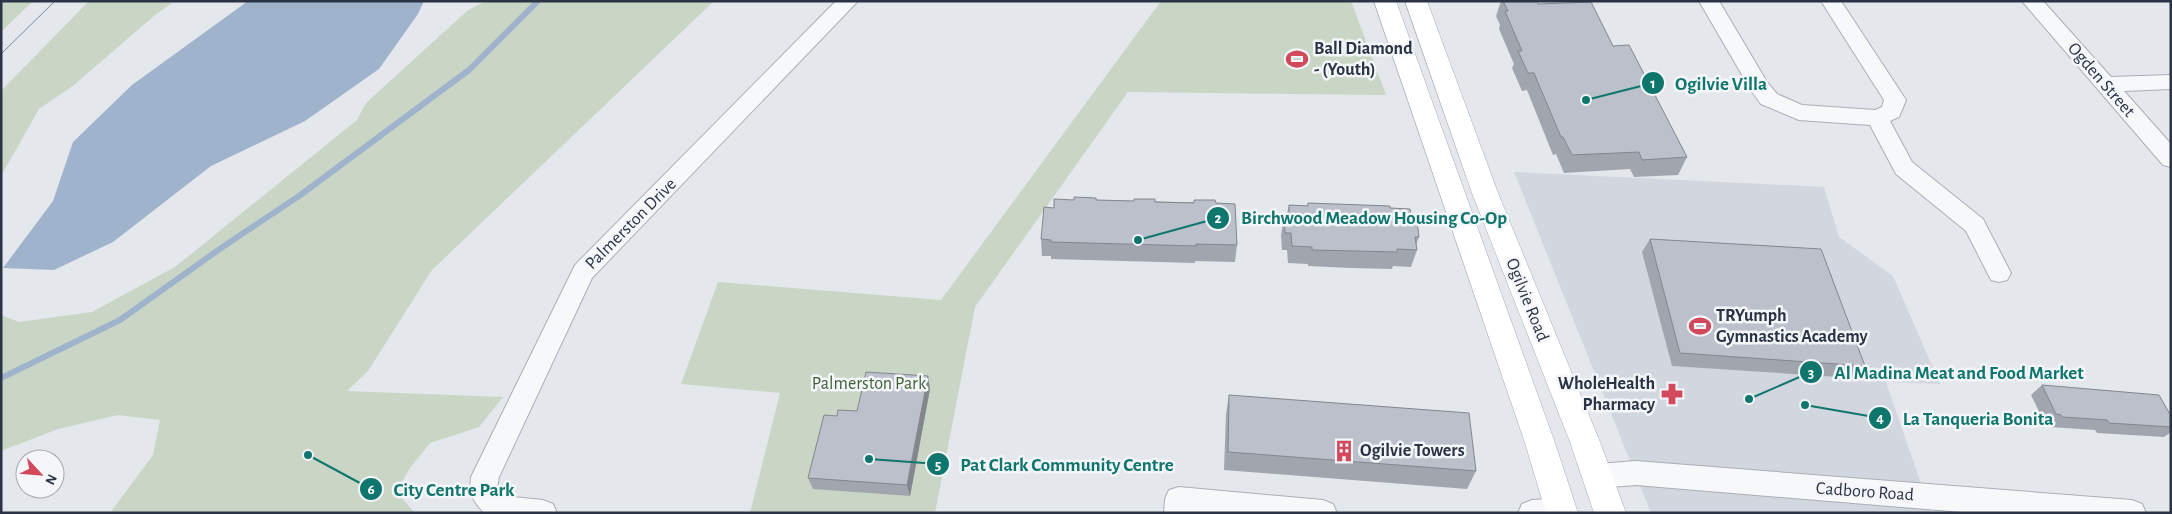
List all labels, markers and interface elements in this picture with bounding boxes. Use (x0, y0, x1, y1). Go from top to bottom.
street label: Ogden Street (2064, 39, 2138, 121)
place label: Ball Diamond - (Youth) (1314, 40, 1413, 79)
sports icon: Ball Diamond - (Youth) (1284, 46, 1310, 72)
callout: Ogilvie Villa (1640, 66, 1777, 100)
text: Ogilvie Villa (1675, 75, 1767, 94)
text: 1 (1650, 76, 1656, 91)
street label: Palmerston Drive (582, 175, 680, 273)
callout: Birchwood Meadow Housing Co-Op (1205, 201, 1517, 235)
text: Birchwood Meadow Housing Co-Op (1241, 209, 1507, 228)
text: 2 (1214, 211, 1222, 226)
street label: Ogilvie Road (1502, 256, 1552, 344)
place label: TRYumph Gymnastics Academy (1716, 307, 1868, 346)
sports icon: TRYumph Gymnastics Academy (1687, 313, 1713, 339)
callout: Al Madina Meat and Food Market (1799, 355, 2093, 389)
text: Al Madina Meat and Food Market (1834, 364, 2084, 383)
text: 3 (1808, 366, 1814, 381)
park label: Palmerston Park (812, 375, 927, 393)
place label: WholeHealth Pharmacy (1558, 375, 1656, 414)
pharmacy icon: WholeHealth Pharmacy (1659, 381, 1685, 407)
callout: La Tanqueria Bonita (1868, 401, 2063, 435)
text: La Tanqueria Bonita (1903, 410, 2053, 429)
text: 4 (1876, 411, 1884, 426)
building icon: Ogilvie Towers (1331, 438, 1357, 464)
place label: Ogilvie Towers (1360, 442, 1465, 460)
callout: Pat Clark Community Centre (925, 447, 1184, 481)
north arrow (15, 449, 65, 499)
text: Pat Clark Community Centre (960, 456, 1174, 475)
text: 5 (935, 458, 941, 473)
text: N (42, 472, 59, 487)
callout: City Centre Park (358, 472, 524, 506)
street label: Cadboro Road (1815, 480, 1915, 504)
text: City Centre Park (394, 481, 515, 500)
text: 6 (367, 482, 375, 497)

